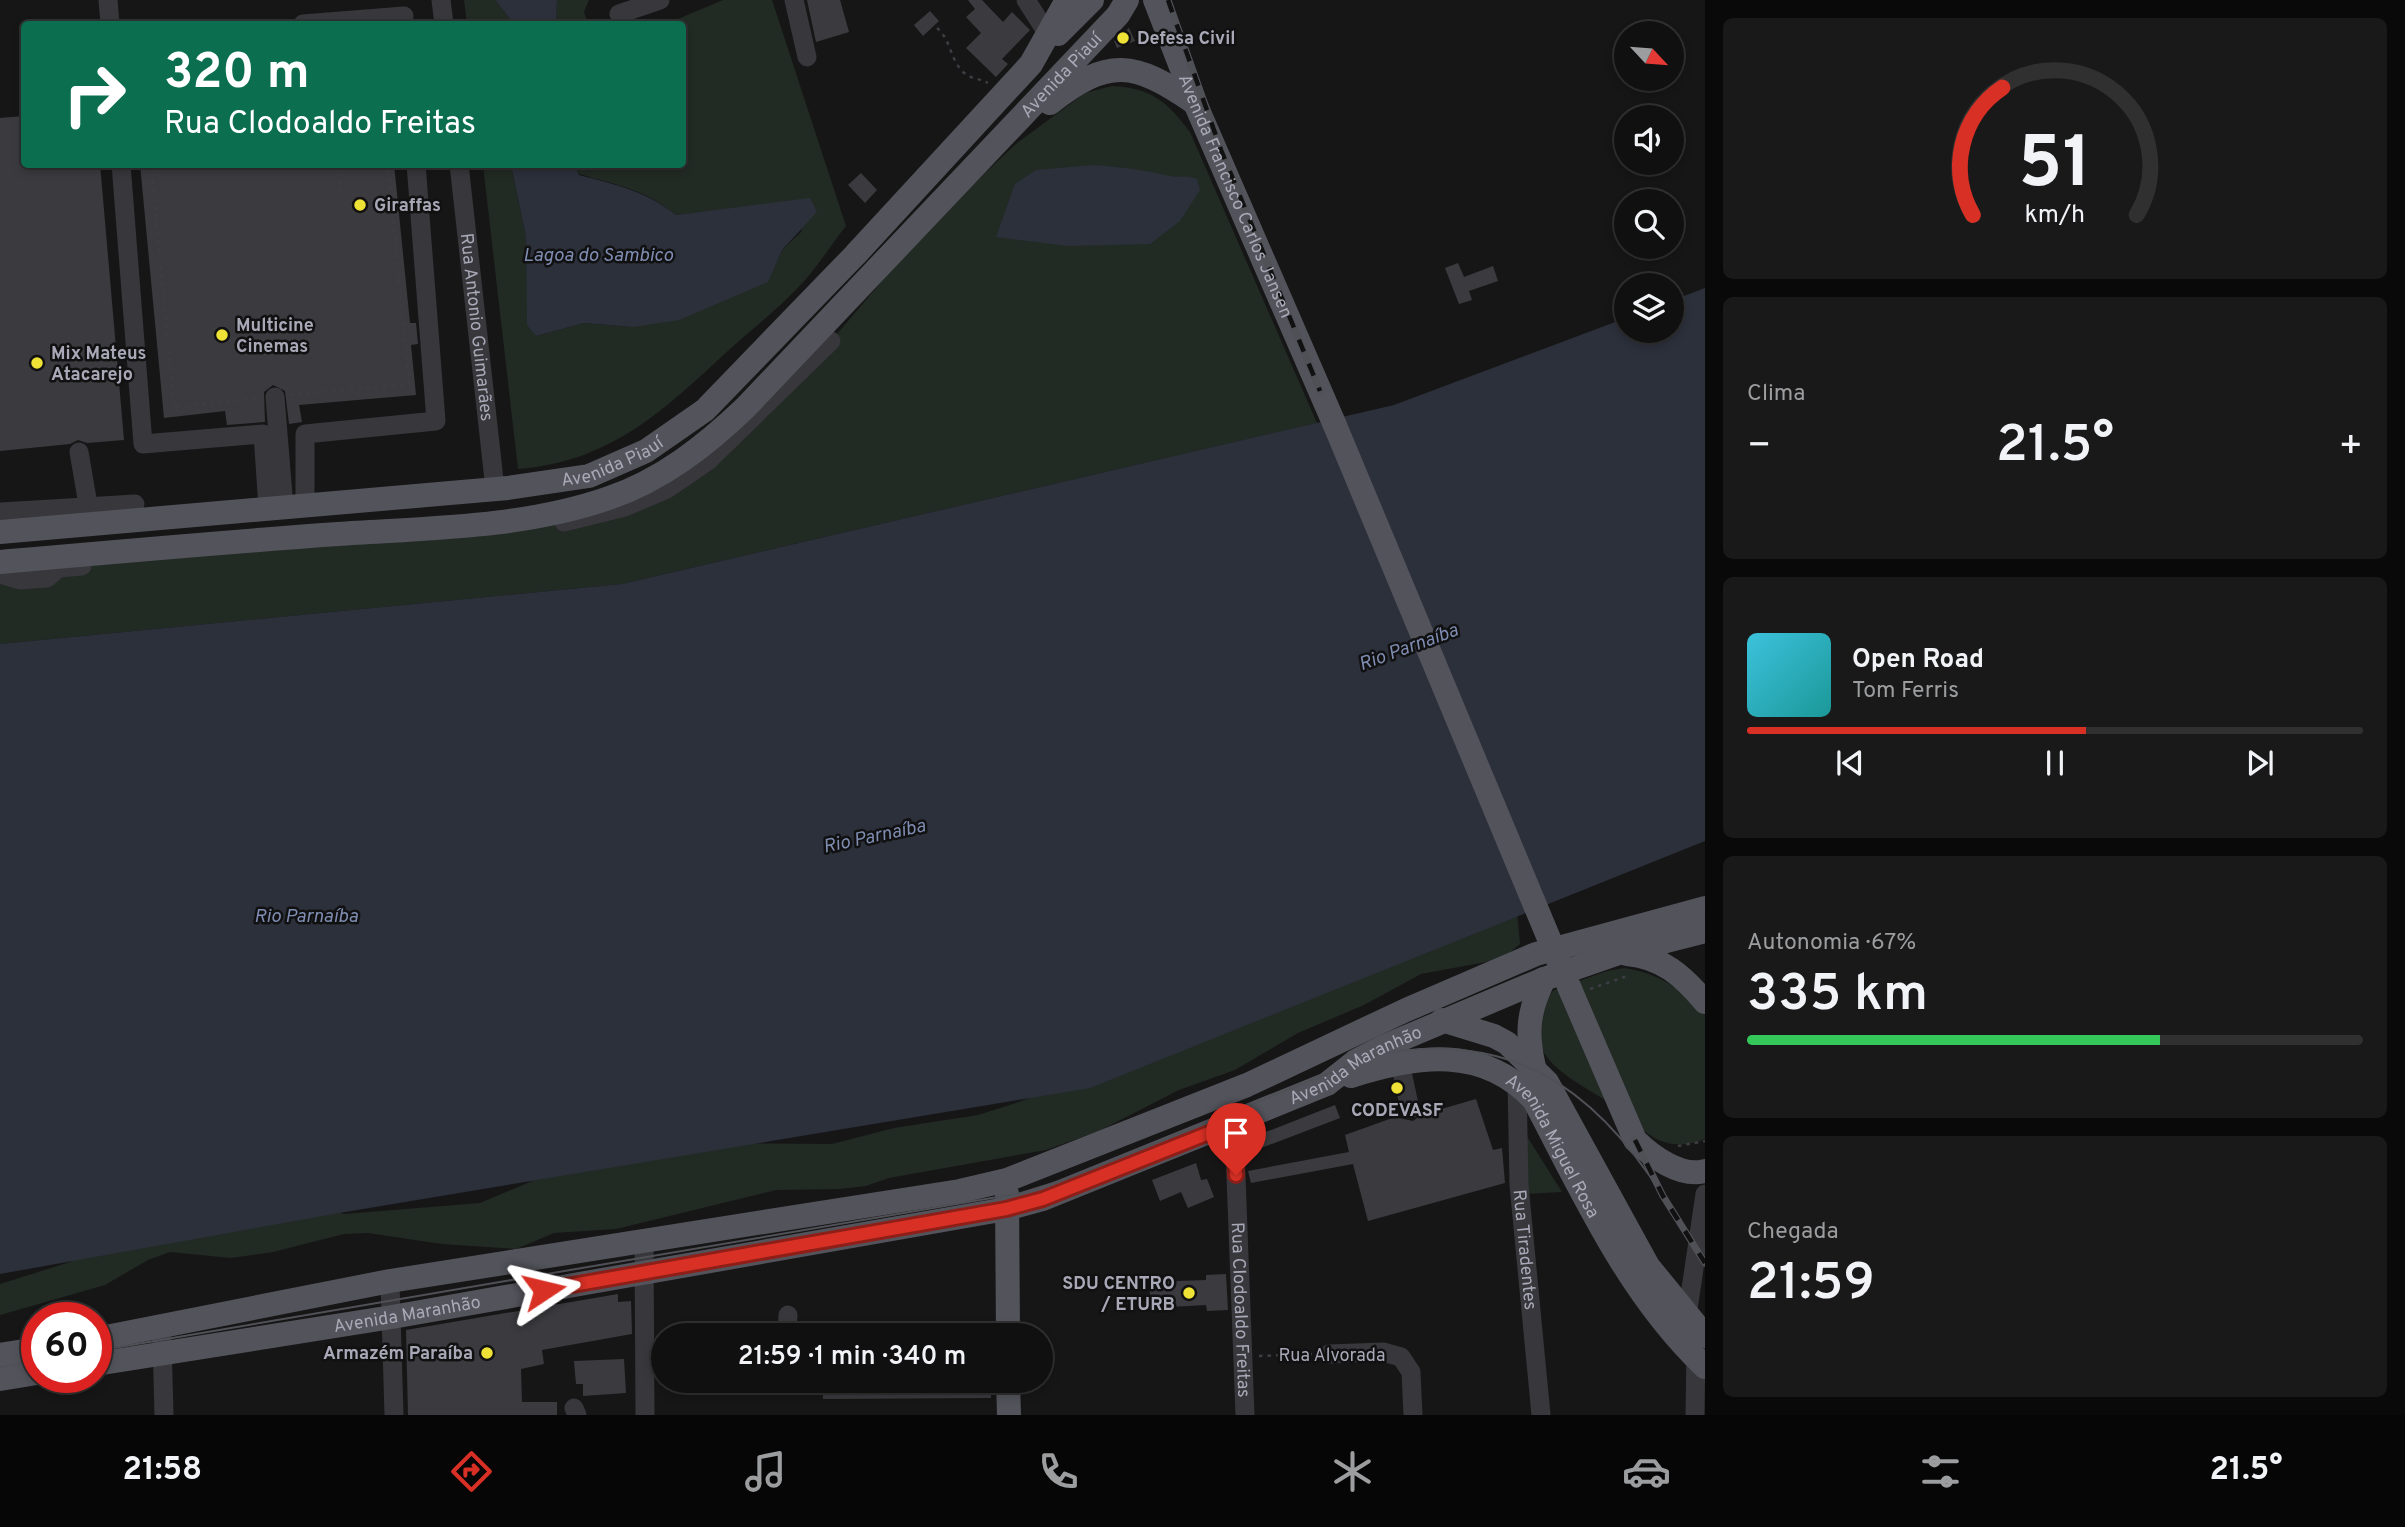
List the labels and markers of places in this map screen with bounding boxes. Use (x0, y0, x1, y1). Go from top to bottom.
place label: Defesa Civil (1137, 28, 1235, 51)
marker: Defesa Civil (1115, 30, 1131, 46)
place label: Giraffas (374, 195, 441, 218)
marker: Giraffas (352, 197, 368, 213)
place label: Multicine Cinemas (236, 315, 314, 359)
marker: Multicine Cinemas (214, 327, 230, 343)
place label: Mix Mateus Atacarejo (51, 343, 146, 387)
marker: Mix Mateus Atacarejo (29, 355, 45, 371)
marker: CODEVASF (1389, 1080, 1405, 1096)
place label: CODEVASF (1351, 1100, 1443, 1123)
pin (1206, 1103, 1266, 1175)
place label: SDU CENTRO / ETURB (1062, 1273, 1175, 1317)
marker: SDU CENTRO / ETURB (1181, 1285, 1197, 1301)
place label: Armazém Paraíba (323, 1343, 473, 1366)
marker: Armazém Paraíba (479, 1345, 495, 1361)

